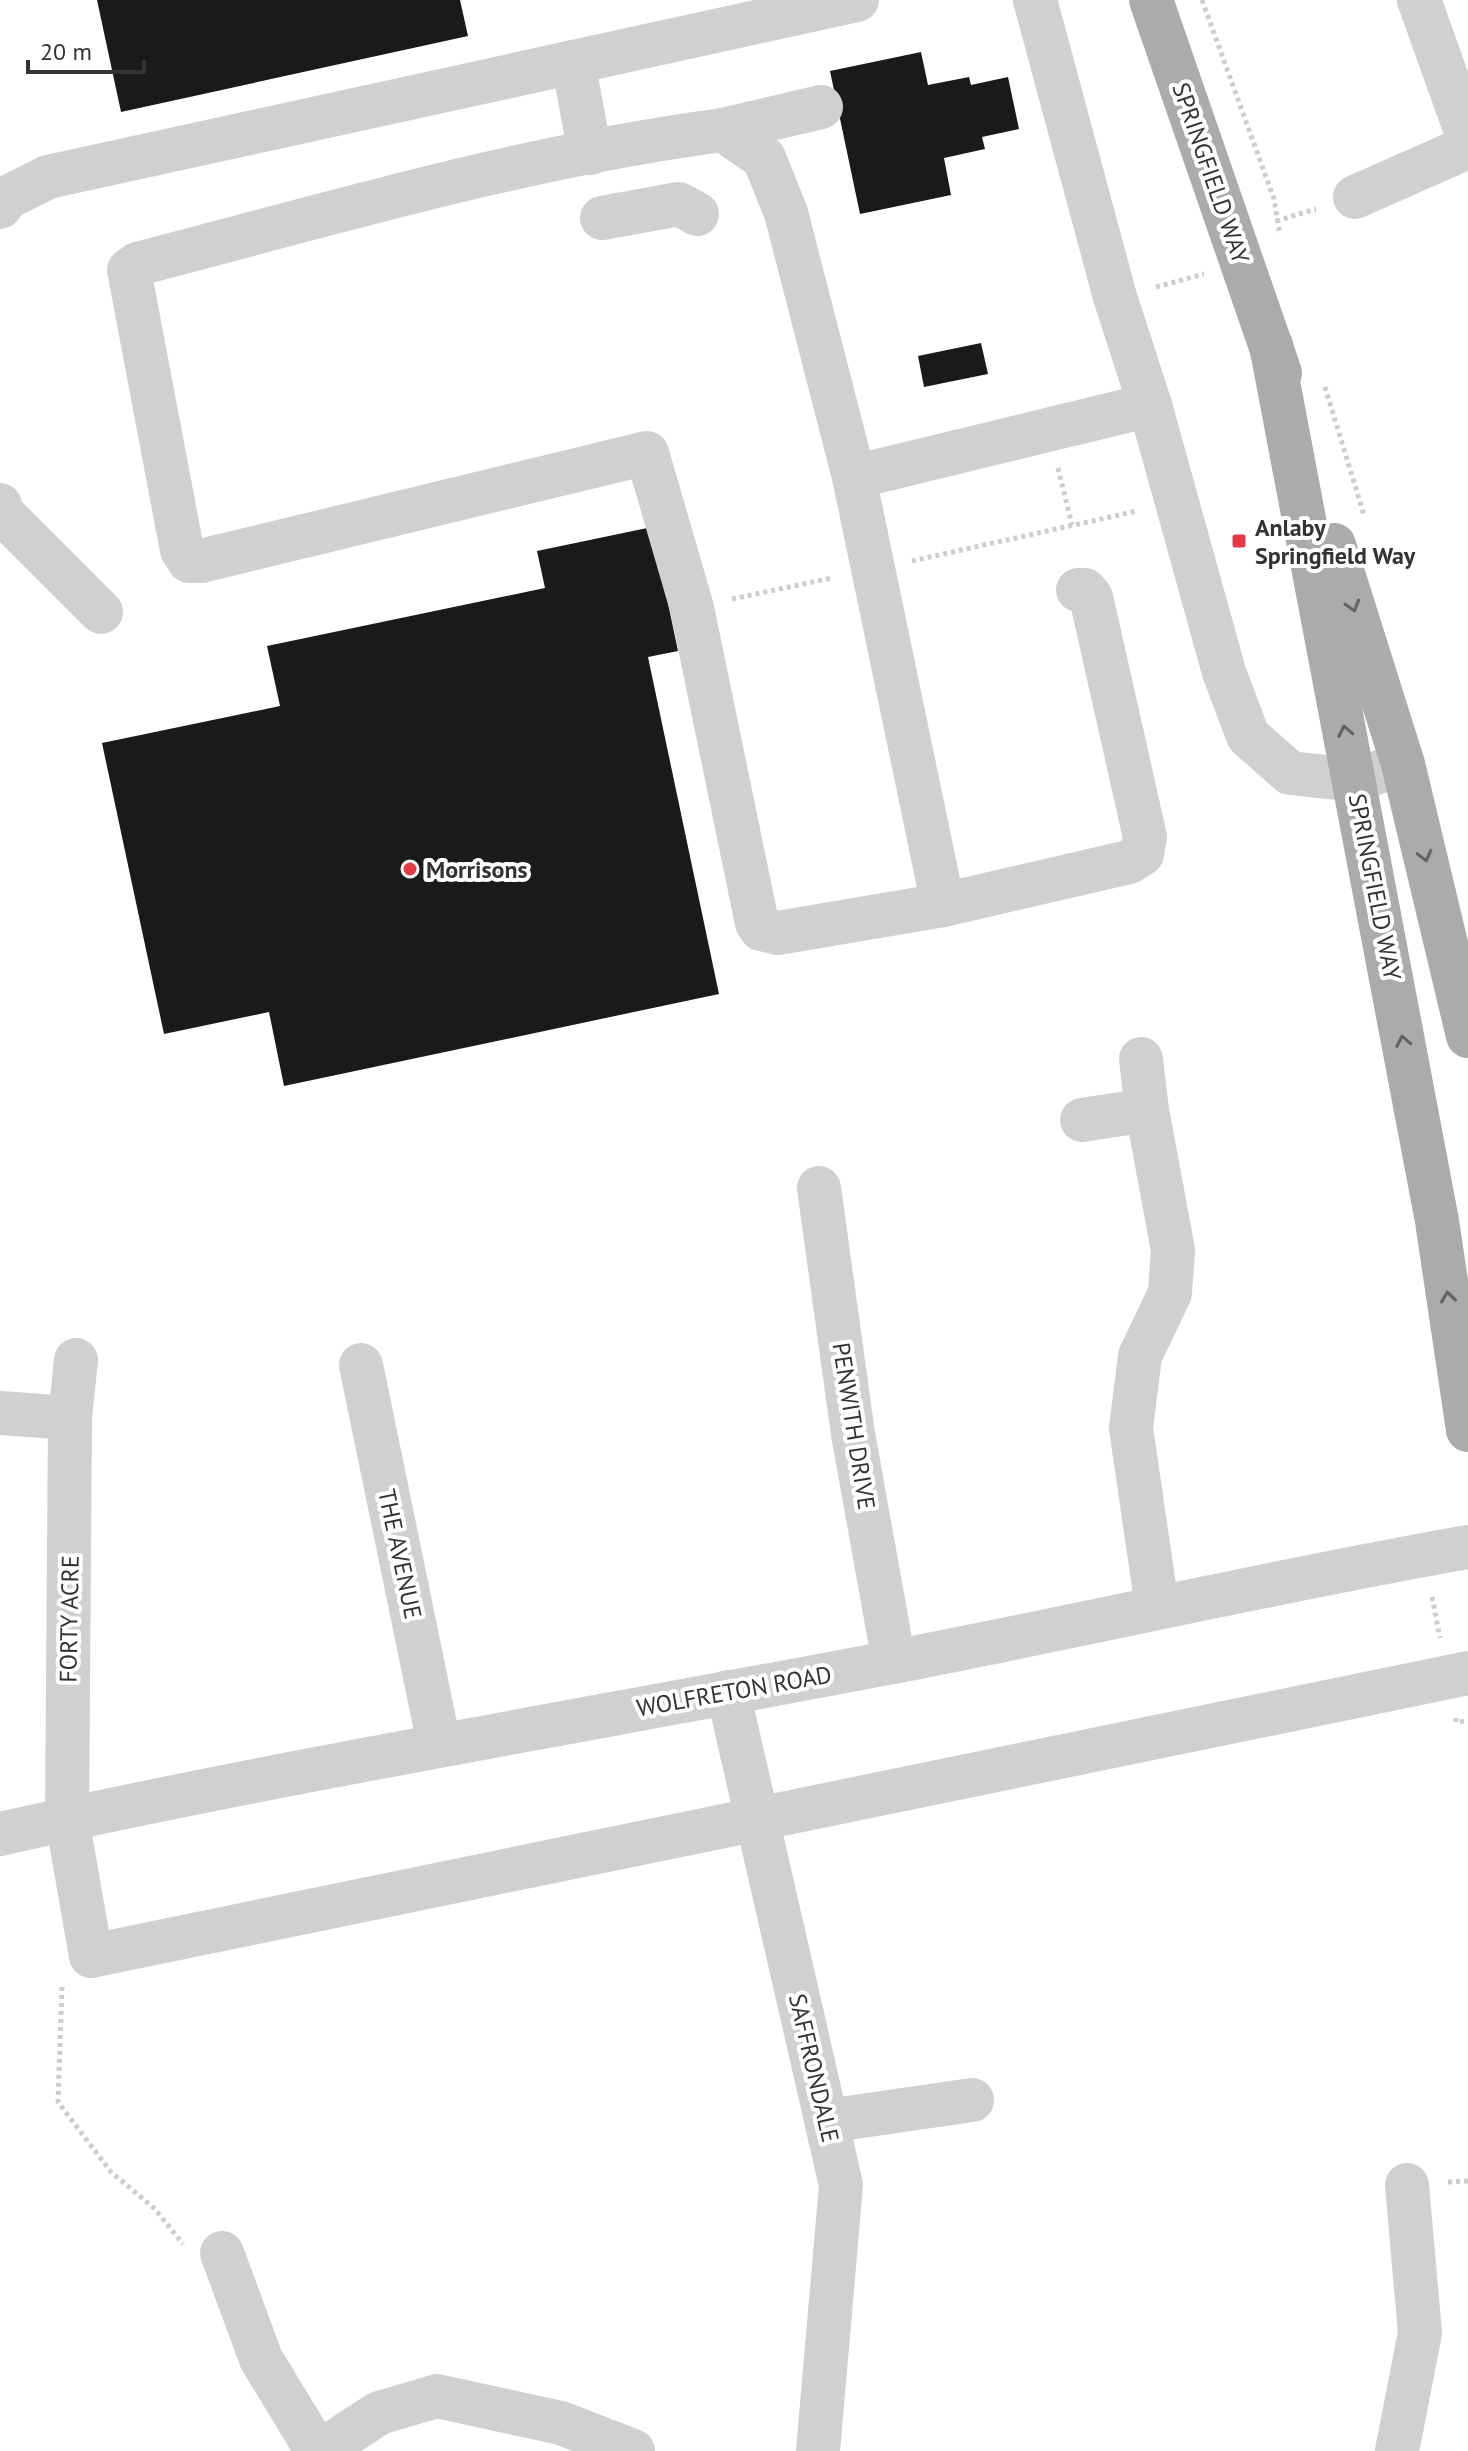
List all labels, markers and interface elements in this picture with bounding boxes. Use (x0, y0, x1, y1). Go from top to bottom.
scale bar (28, 24, 144, 74)
text: 20 m (40, 36, 92, 67)
street label: SPRINGFIELD WAY (1165, 78, 1257, 268)
place label: Anlaby Springfield Way (1255, 512, 1416, 571)
marker: Anlaby Springfield Way (1230, 532, 1248, 550)
one-way arrow (1344, 599, 1360, 613)
one-way arrow (1337, 725, 1354, 738)
street label: SPRINGFIELD WAY (1342, 791, 1408, 984)
one-way arrow (1415, 849, 1432, 863)
place label: Morrisons (426, 854, 528, 885)
marker: Morrisons (401, 860, 419, 878)
one-way arrow (1396, 1035, 1413, 1048)
one-way arrow (1440, 1291, 1457, 1304)
street label: PENWITH DRIVE (826, 1340, 882, 1512)
street label: THE AVENUE (371, 1486, 429, 1622)
street label: FORTY ACRE (52, 1555, 86, 1683)
street label: WOLFRETON ROAD (634, 1659, 834, 1723)
street label: SAFFRONDALE (782, 1991, 846, 2145)

